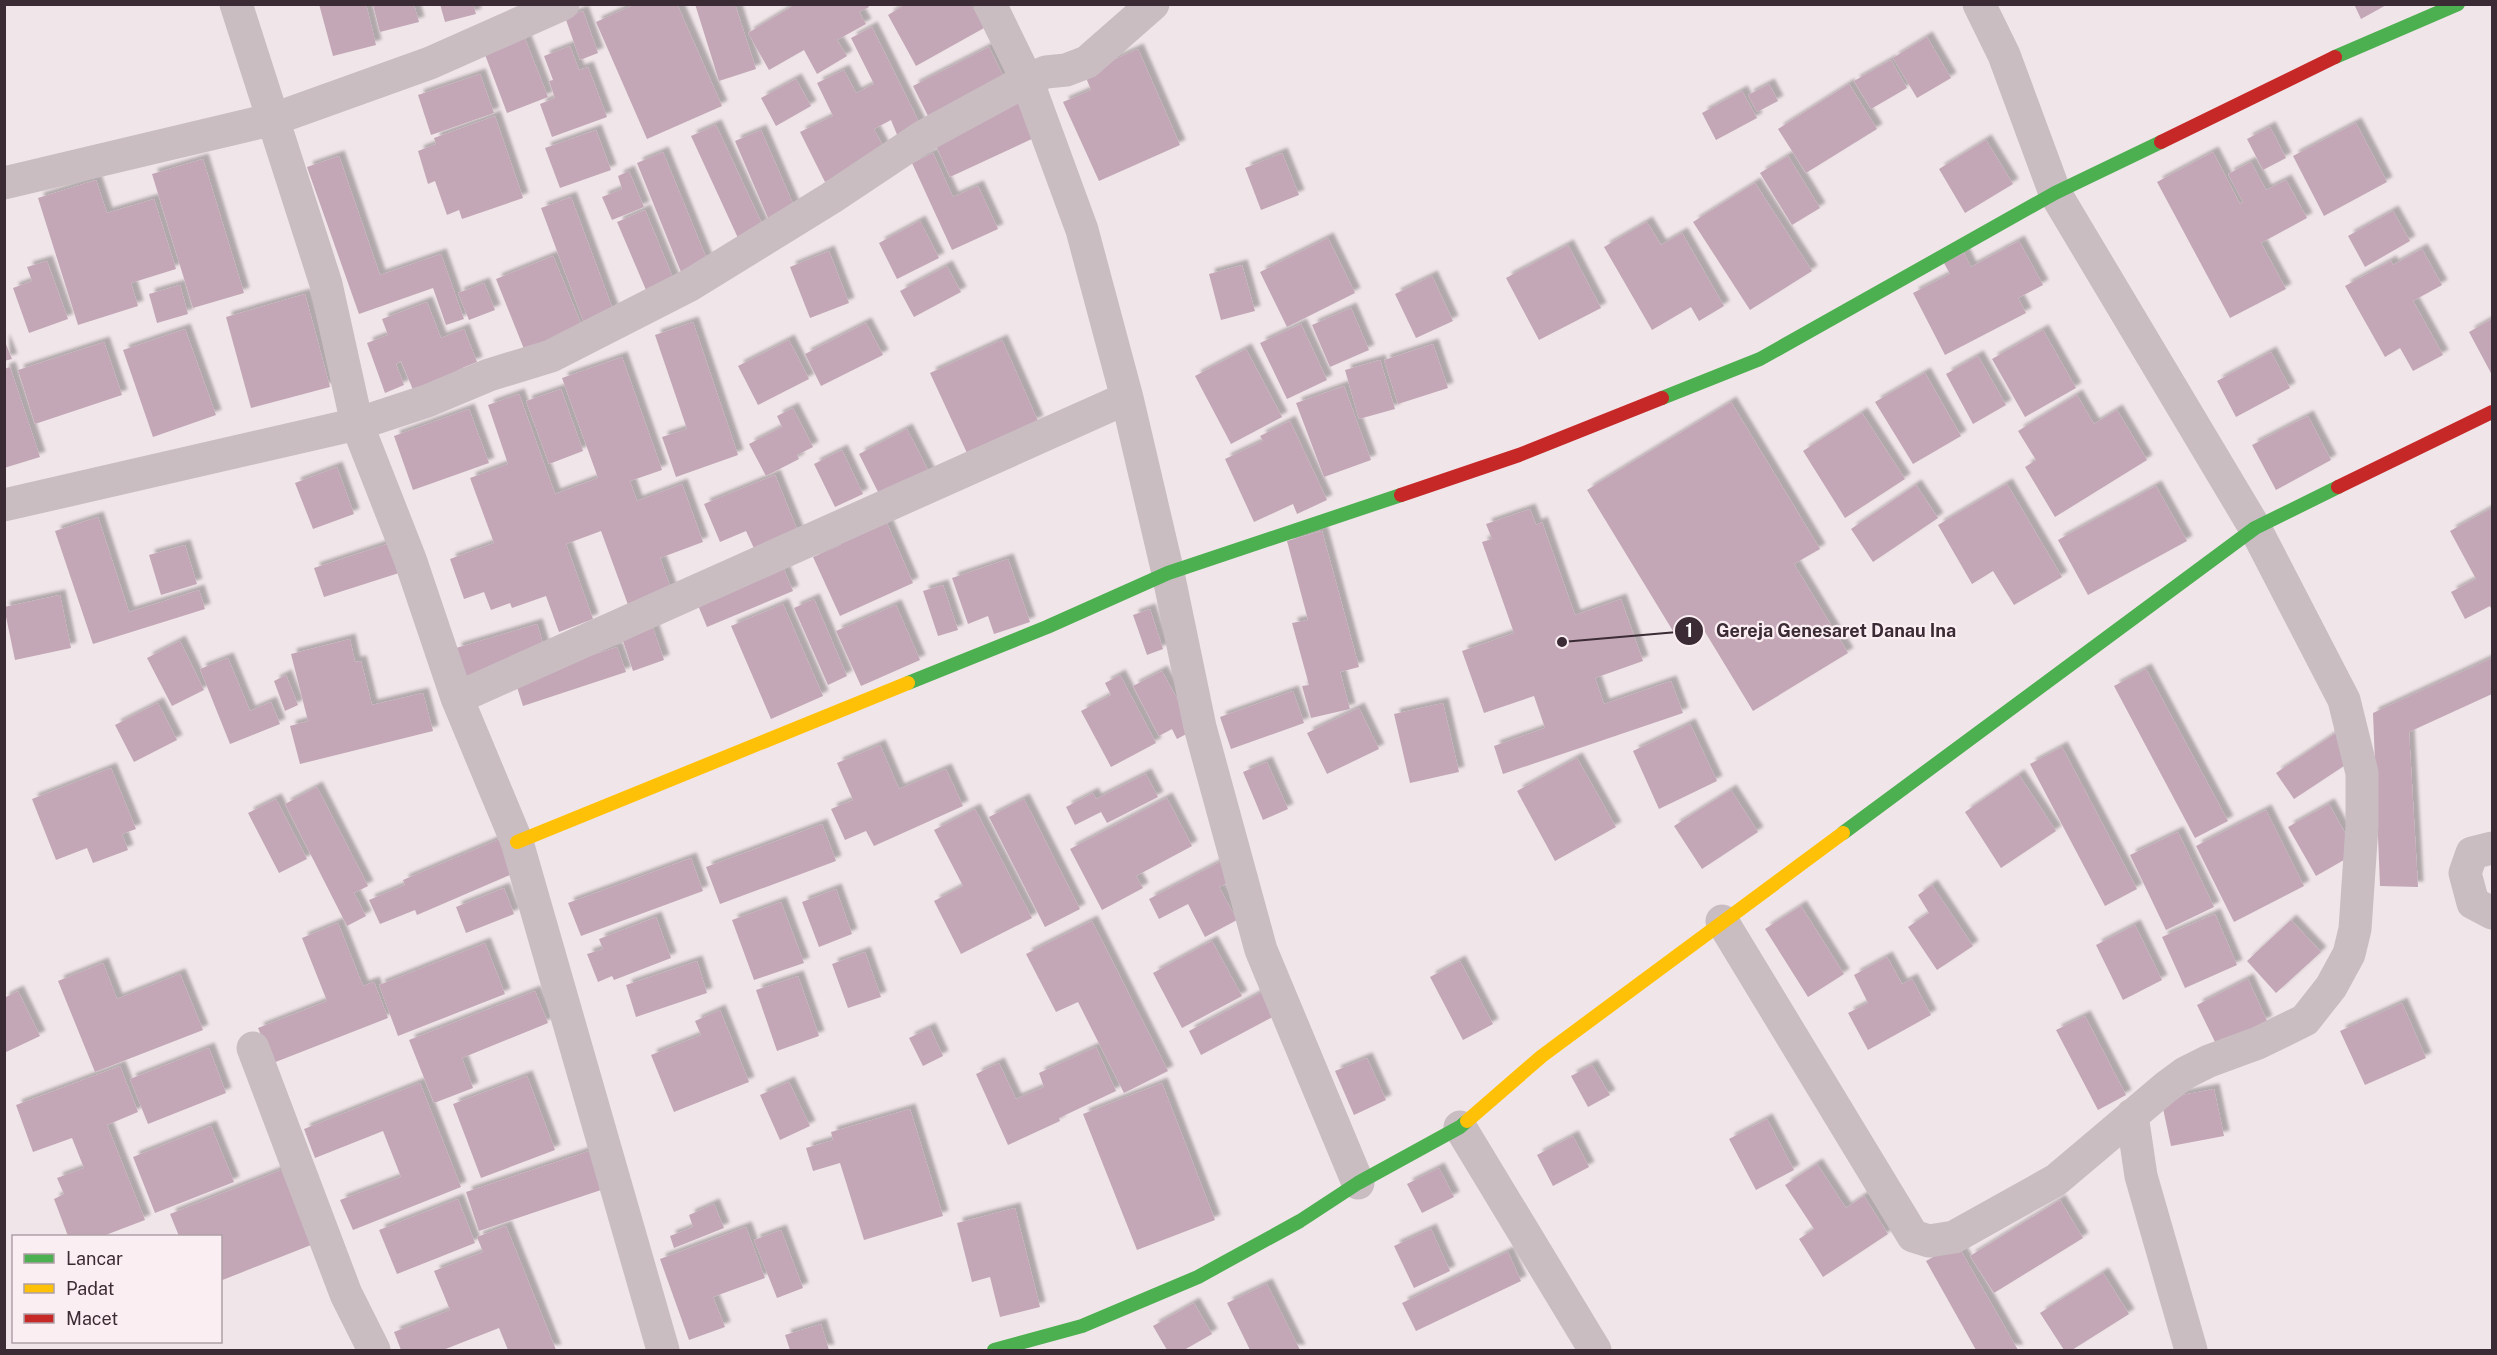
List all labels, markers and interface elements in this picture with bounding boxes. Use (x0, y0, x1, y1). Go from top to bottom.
callout: Gereja Genesaret Danau Ina (1674, 613, 1968, 649)
text: 1 (1685, 620, 1693, 641)
text: Gereja Genesaret Danau Ina (1716, 620, 1956, 641)
legend (12, 1235, 222, 1343)
text: Lancar (66, 1248, 123, 1269)
text: Padat (66, 1278, 115, 1299)
text: Macet (66, 1308, 118, 1329)

